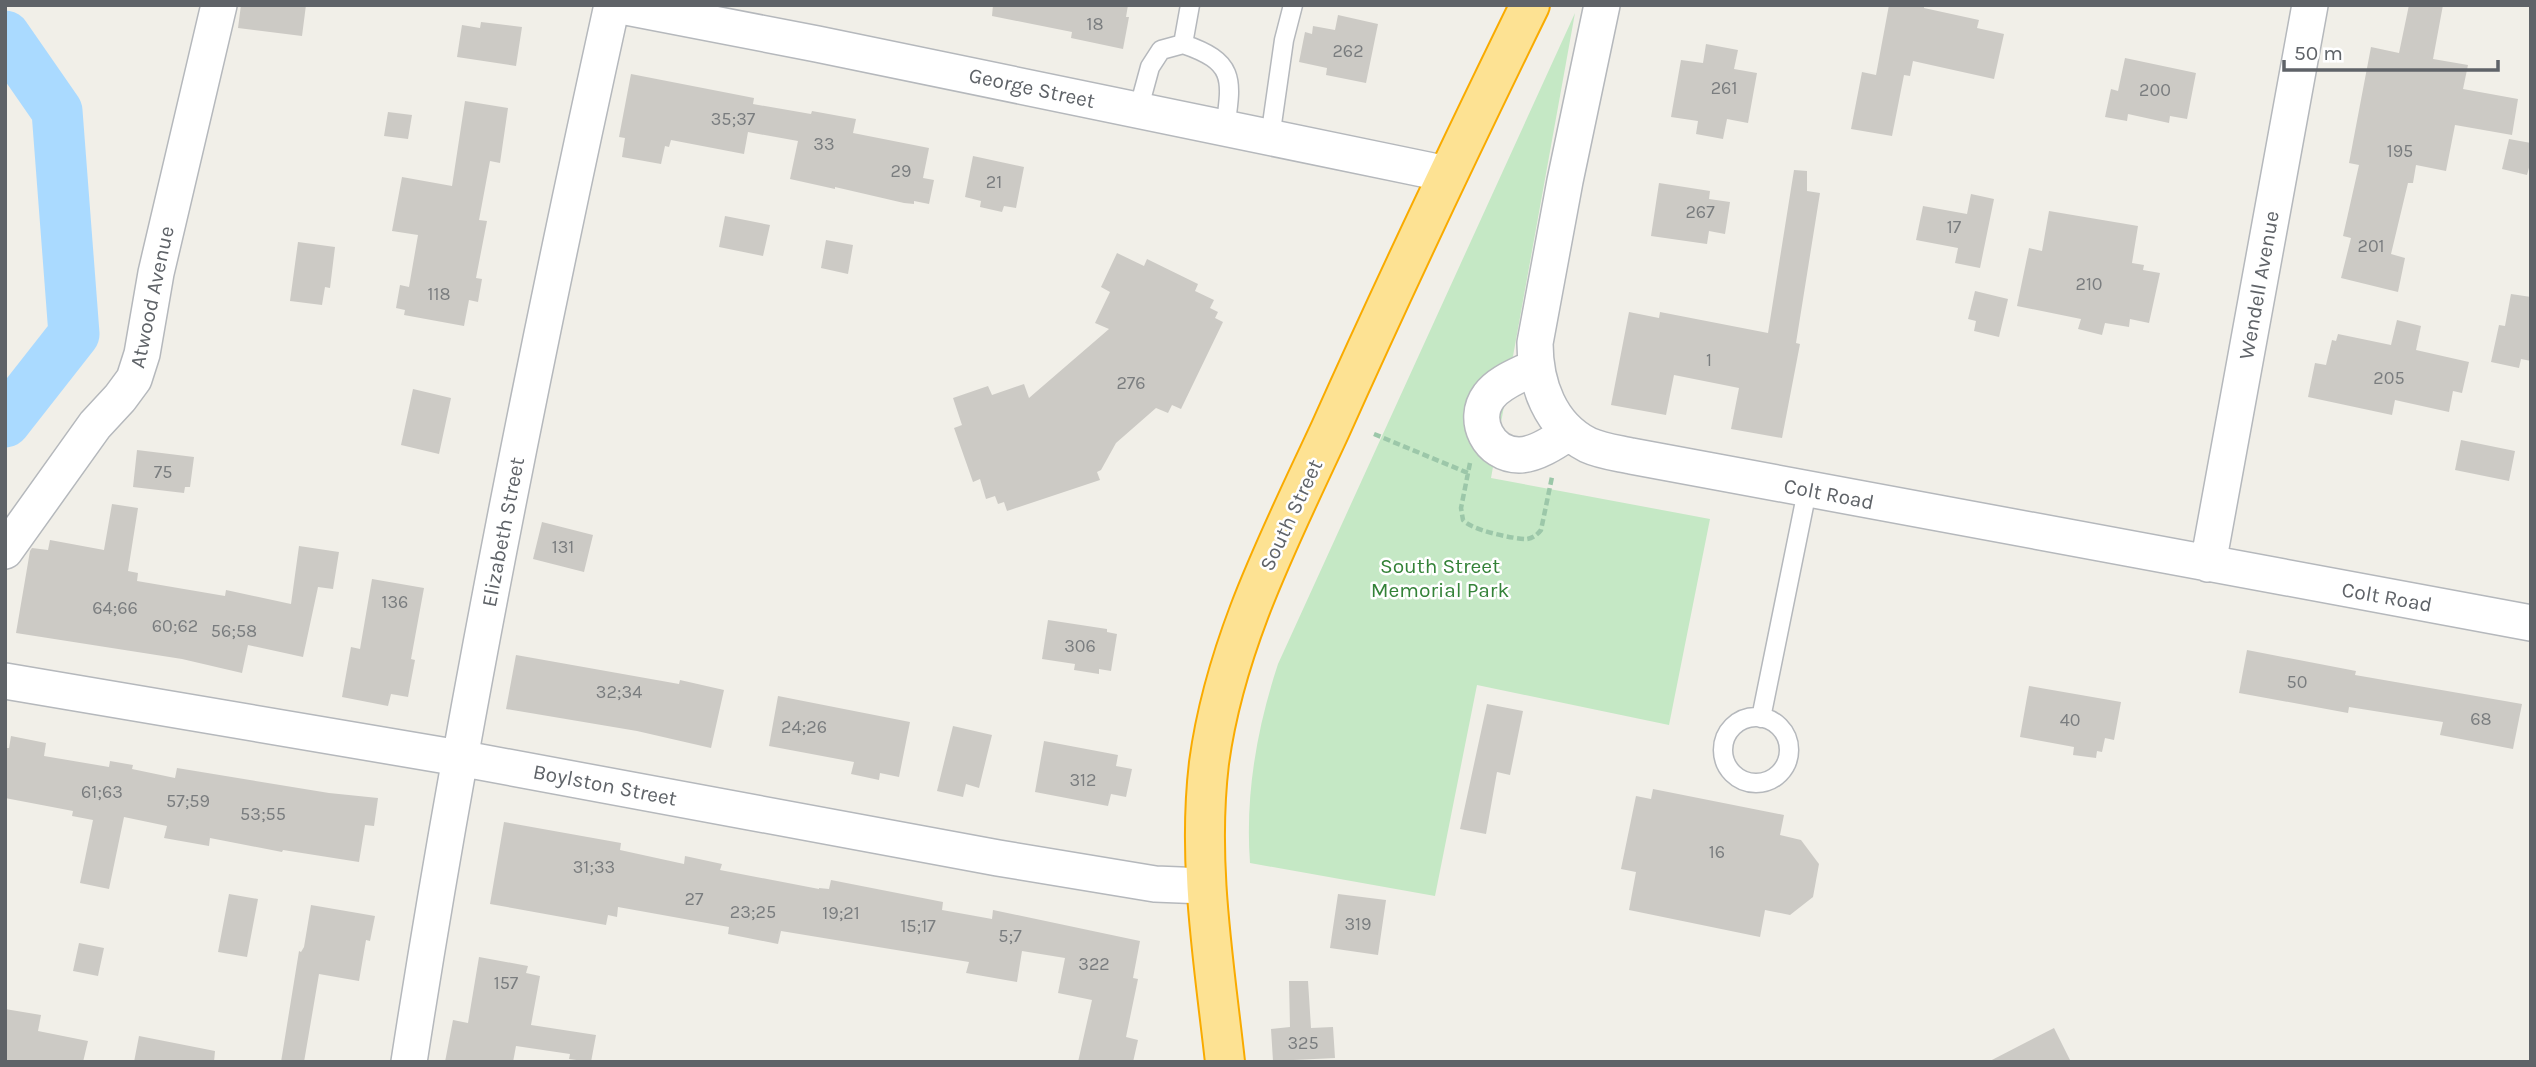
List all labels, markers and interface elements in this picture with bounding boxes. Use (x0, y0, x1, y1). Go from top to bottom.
house number: 18 (1086, 13, 1104, 35)
scale bar (2284, 28, 2498, 72)
house number: 262 (1332, 40, 1364, 62)
text: 50 m (2294, 41, 2343, 65)
street label: George Street (967, 63, 1097, 113)
house number: 261 (1711, 77, 1737, 99)
house number: 200 (2139, 79, 2171, 101)
house number: 35;37 (711, 108, 756, 130)
house number: 33 (813, 133, 835, 155)
house number: 195 (2387, 140, 2413, 162)
house number: 29 (891, 160, 911, 182)
house number: 21 (986, 171, 1002, 193)
house number: 267 (1685, 201, 1715, 223)
street label: Wendell Avenue (2234, 209, 2284, 361)
house number: 17 (1947, 216, 1962, 238)
street label: Atwood Avenue (125, 224, 179, 370)
house number: 201 (2357, 235, 2385, 257)
house number: 210 (2075, 273, 2103, 295)
house number: 118 (428, 283, 450, 305)
house number: 1 (1706, 349, 1712, 371)
house number: 205 (2373, 367, 2405, 389)
house number: 276 (1116, 372, 1146, 394)
street label: Elizabeth Street (477, 455, 529, 609)
street label: South Street (1255, 455, 1327, 574)
house number: 75 (154, 461, 172, 483)
street label: Colt Road (1782, 473, 1876, 515)
house number: 131 (552, 536, 574, 558)
park label: South Street Memorial Park (1371, 554, 1509, 602)
street label: Colt Road (2340, 577, 2434, 617)
house number: 136 (382, 591, 408, 613)
house number: 64;66 (92, 597, 138, 619)
house number: 60;62 (152, 615, 198, 637)
house number: 56;58 (211, 620, 257, 642)
house number: 306 (1064, 635, 1096, 657)
house number: 50 (2287, 671, 2307, 693)
house number: 32;34 (596, 681, 642, 703)
house number: 68 (2470, 708, 2492, 730)
house number: 40 (2060, 709, 2080, 731)
house number: 24;26 (781, 716, 827, 738)
street label: Boylston Street (531, 759, 679, 811)
house number: 312 (1069, 769, 1097, 791)
house number: 61;63 (81, 781, 123, 803)
house number: 57;59 (166, 790, 210, 812)
house number: 53;55 (240, 803, 286, 825)
house number: 16 (1709, 841, 1725, 863)
house number: 31;33 (573, 856, 615, 878)
house number: 27 (685, 888, 704, 910)
house number: 23;25 (730, 901, 776, 923)
house number: 19;21 (822, 902, 860, 924)
house number: 319 (1344, 913, 1372, 935)
house number: 15;17 (900, 915, 936, 937)
house number: 5;7 (998, 925, 1022, 947)
house number: 322 (1078, 953, 1110, 975)
house number: 157 (494, 972, 519, 994)
house number: 325 (1287, 1032, 1319, 1054)

